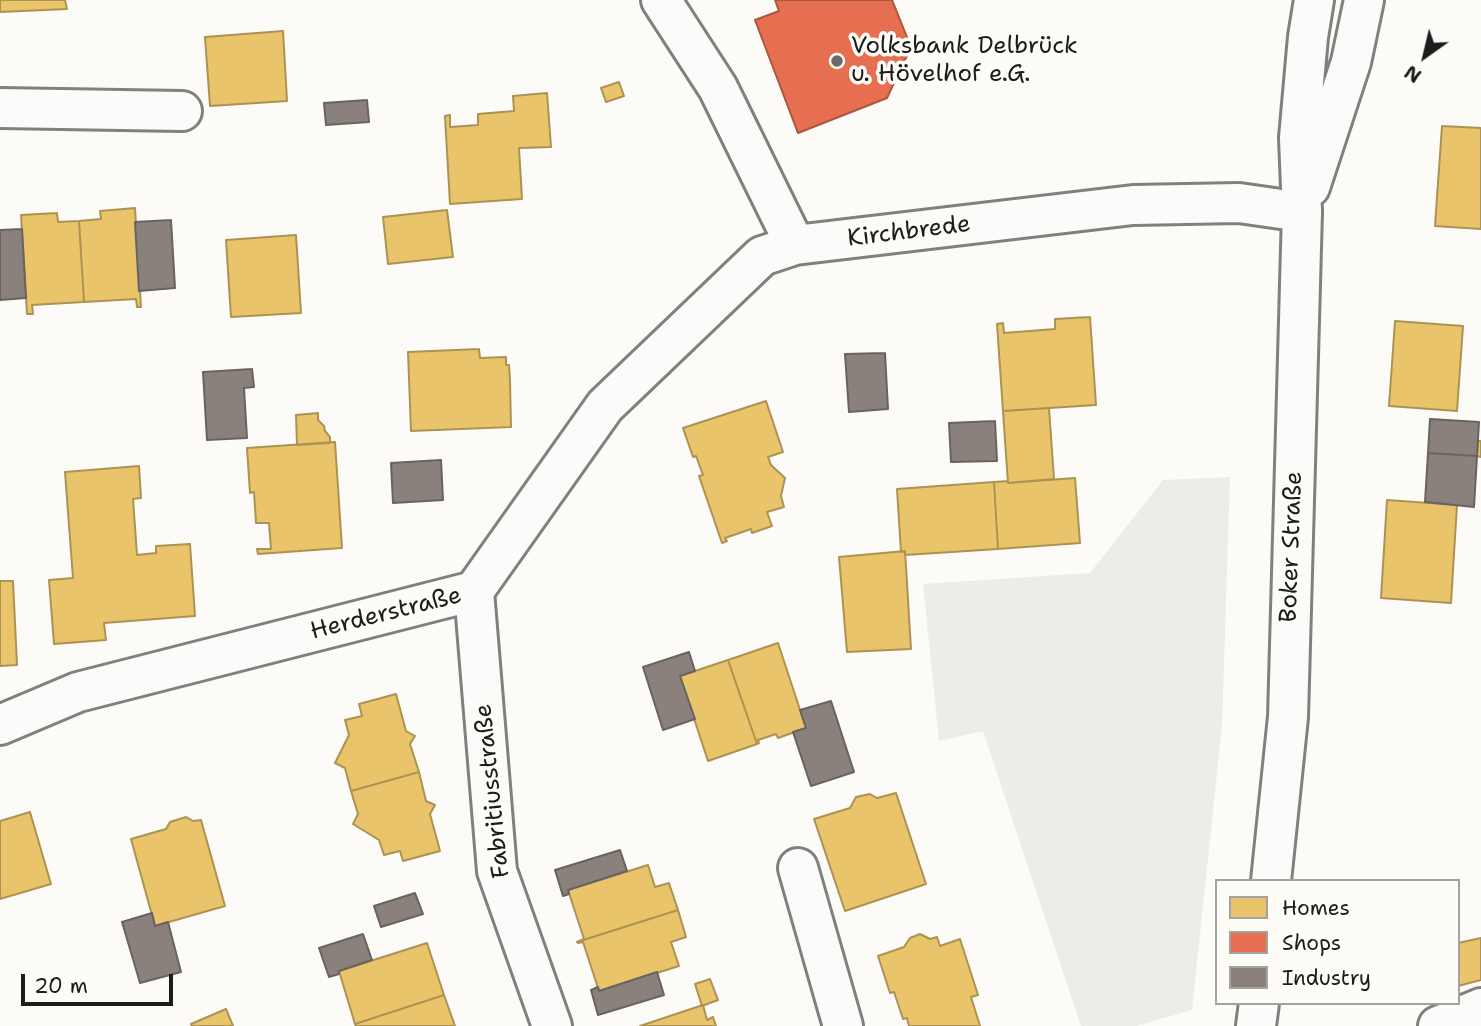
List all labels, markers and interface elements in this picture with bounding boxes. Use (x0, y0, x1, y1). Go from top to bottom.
north arrow (1390, 21, 1460, 91)
place label: Volksbank Delbrück u. Hövelhof e.G. (851, 33, 1078, 89)
marker: Volksbank Delbrück u. Hövelhof e.G. (829, 53, 845, 69)
text: N (1400, 59, 1426, 88)
street label: Kirchbrede (846, 210, 972, 254)
street label: Boker Straße (1275, 471, 1309, 623)
street label: Herderstraße (307, 581, 465, 647)
street label: Fabritiusstraße (470, 702, 516, 880)
legend (1215, 879, 1460, 1005)
text: Homes (1282, 894, 1350, 922)
text: Shops (1282, 929, 1341, 957)
scale bar (24, 960, 177, 1004)
text: Industry (1282, 964, 1371, 992)
text: 20 m (34, 972, 88, 1000)

